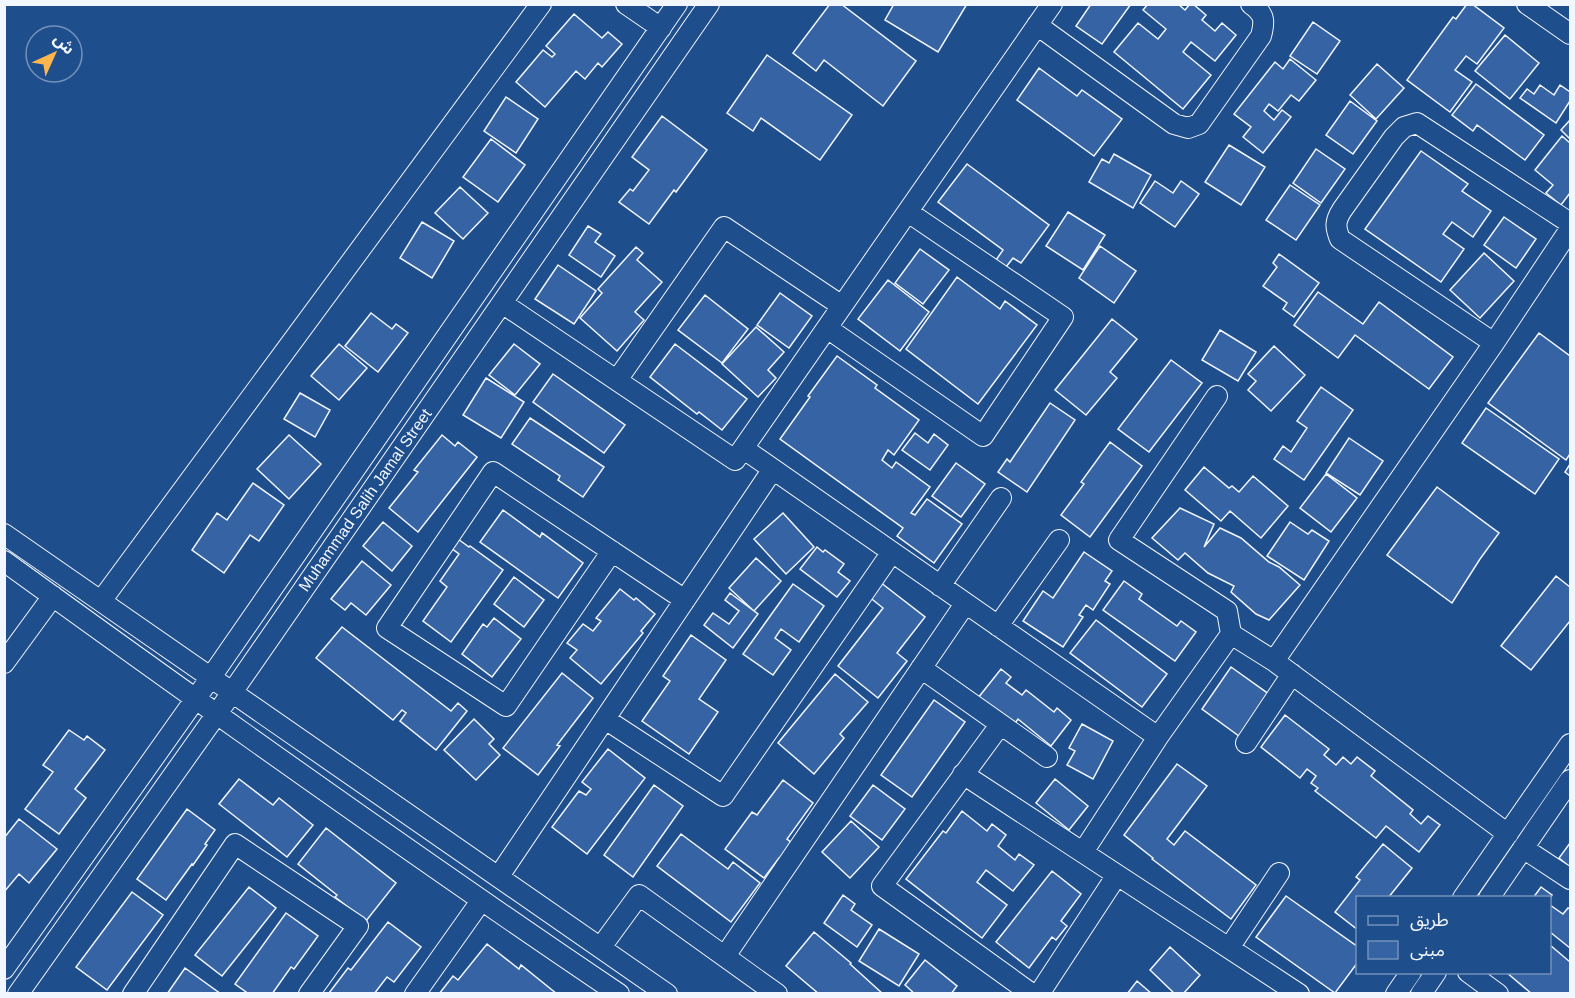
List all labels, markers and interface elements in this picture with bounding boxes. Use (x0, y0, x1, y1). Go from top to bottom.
north arrow (24, 24, 84, 84)
text: ش (50, 30, 78, 58)
street label: Muhammad Salih Jamal Street (295, 405, 435, 594)
legend (1356, 896, 1551, 974)
text: طريق (1410, 910, 1449, 931)
text: مبنى (1410, 940, 1445, 961)

